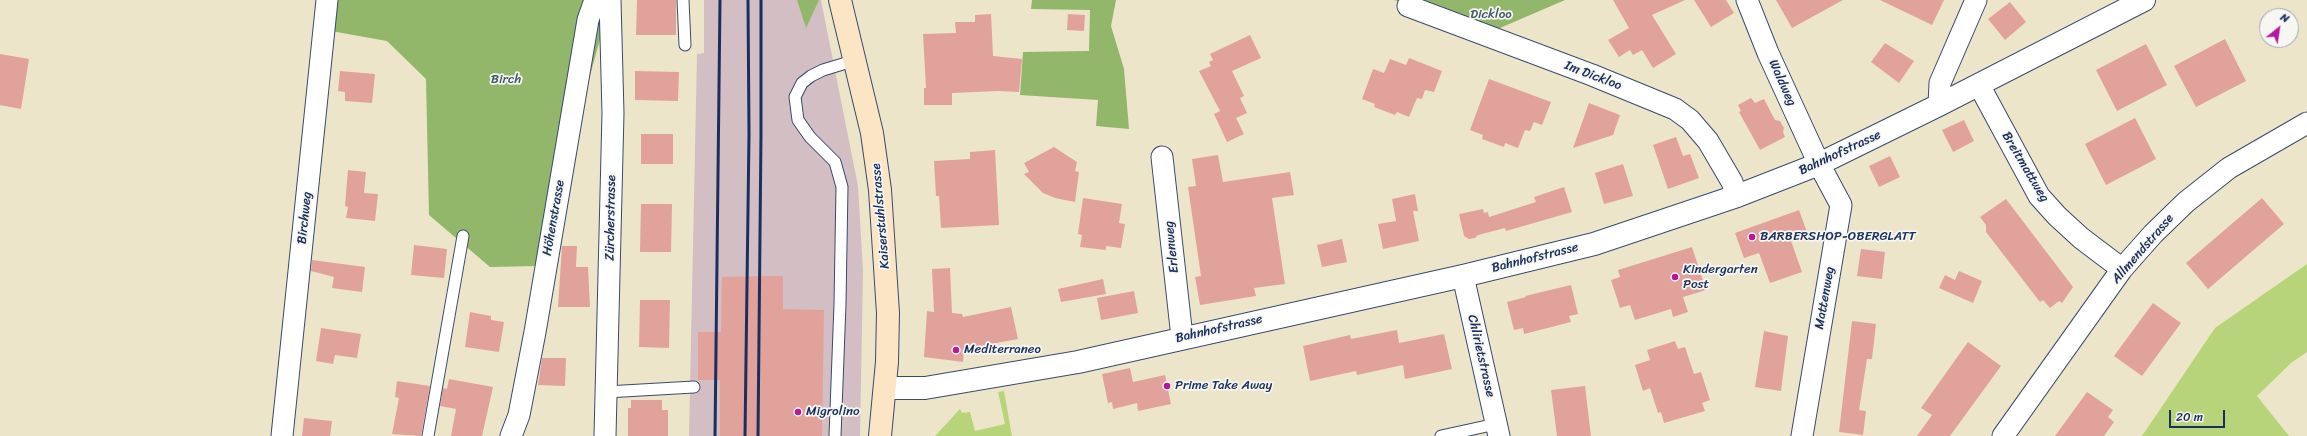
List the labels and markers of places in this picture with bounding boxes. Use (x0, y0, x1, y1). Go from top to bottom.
place label: BARBERSHOP-OBERGLATT (1760, 229, 1916, 245)
marker: BARBERSHOP-OBERGLATT (1747, 232, 1757, 242)
place label: Kindergarten Post (1683, 262, 1758, 293)
marker: Kindergarten Post (1670, 272, 1680, 282)
place label: Mediterraneo (964, 342, 1041, 358)
marker: Mediterraneo (951, 345, 961, 355)
place label: Prime Take Away (1175, 378, 1272, 394)
marker: Prime Take Away (1162, 381, 1172, 391)
place label: Migrolino (806, 404, 860, 420)
marker: Migrolino (793, 407, 803, 417)

